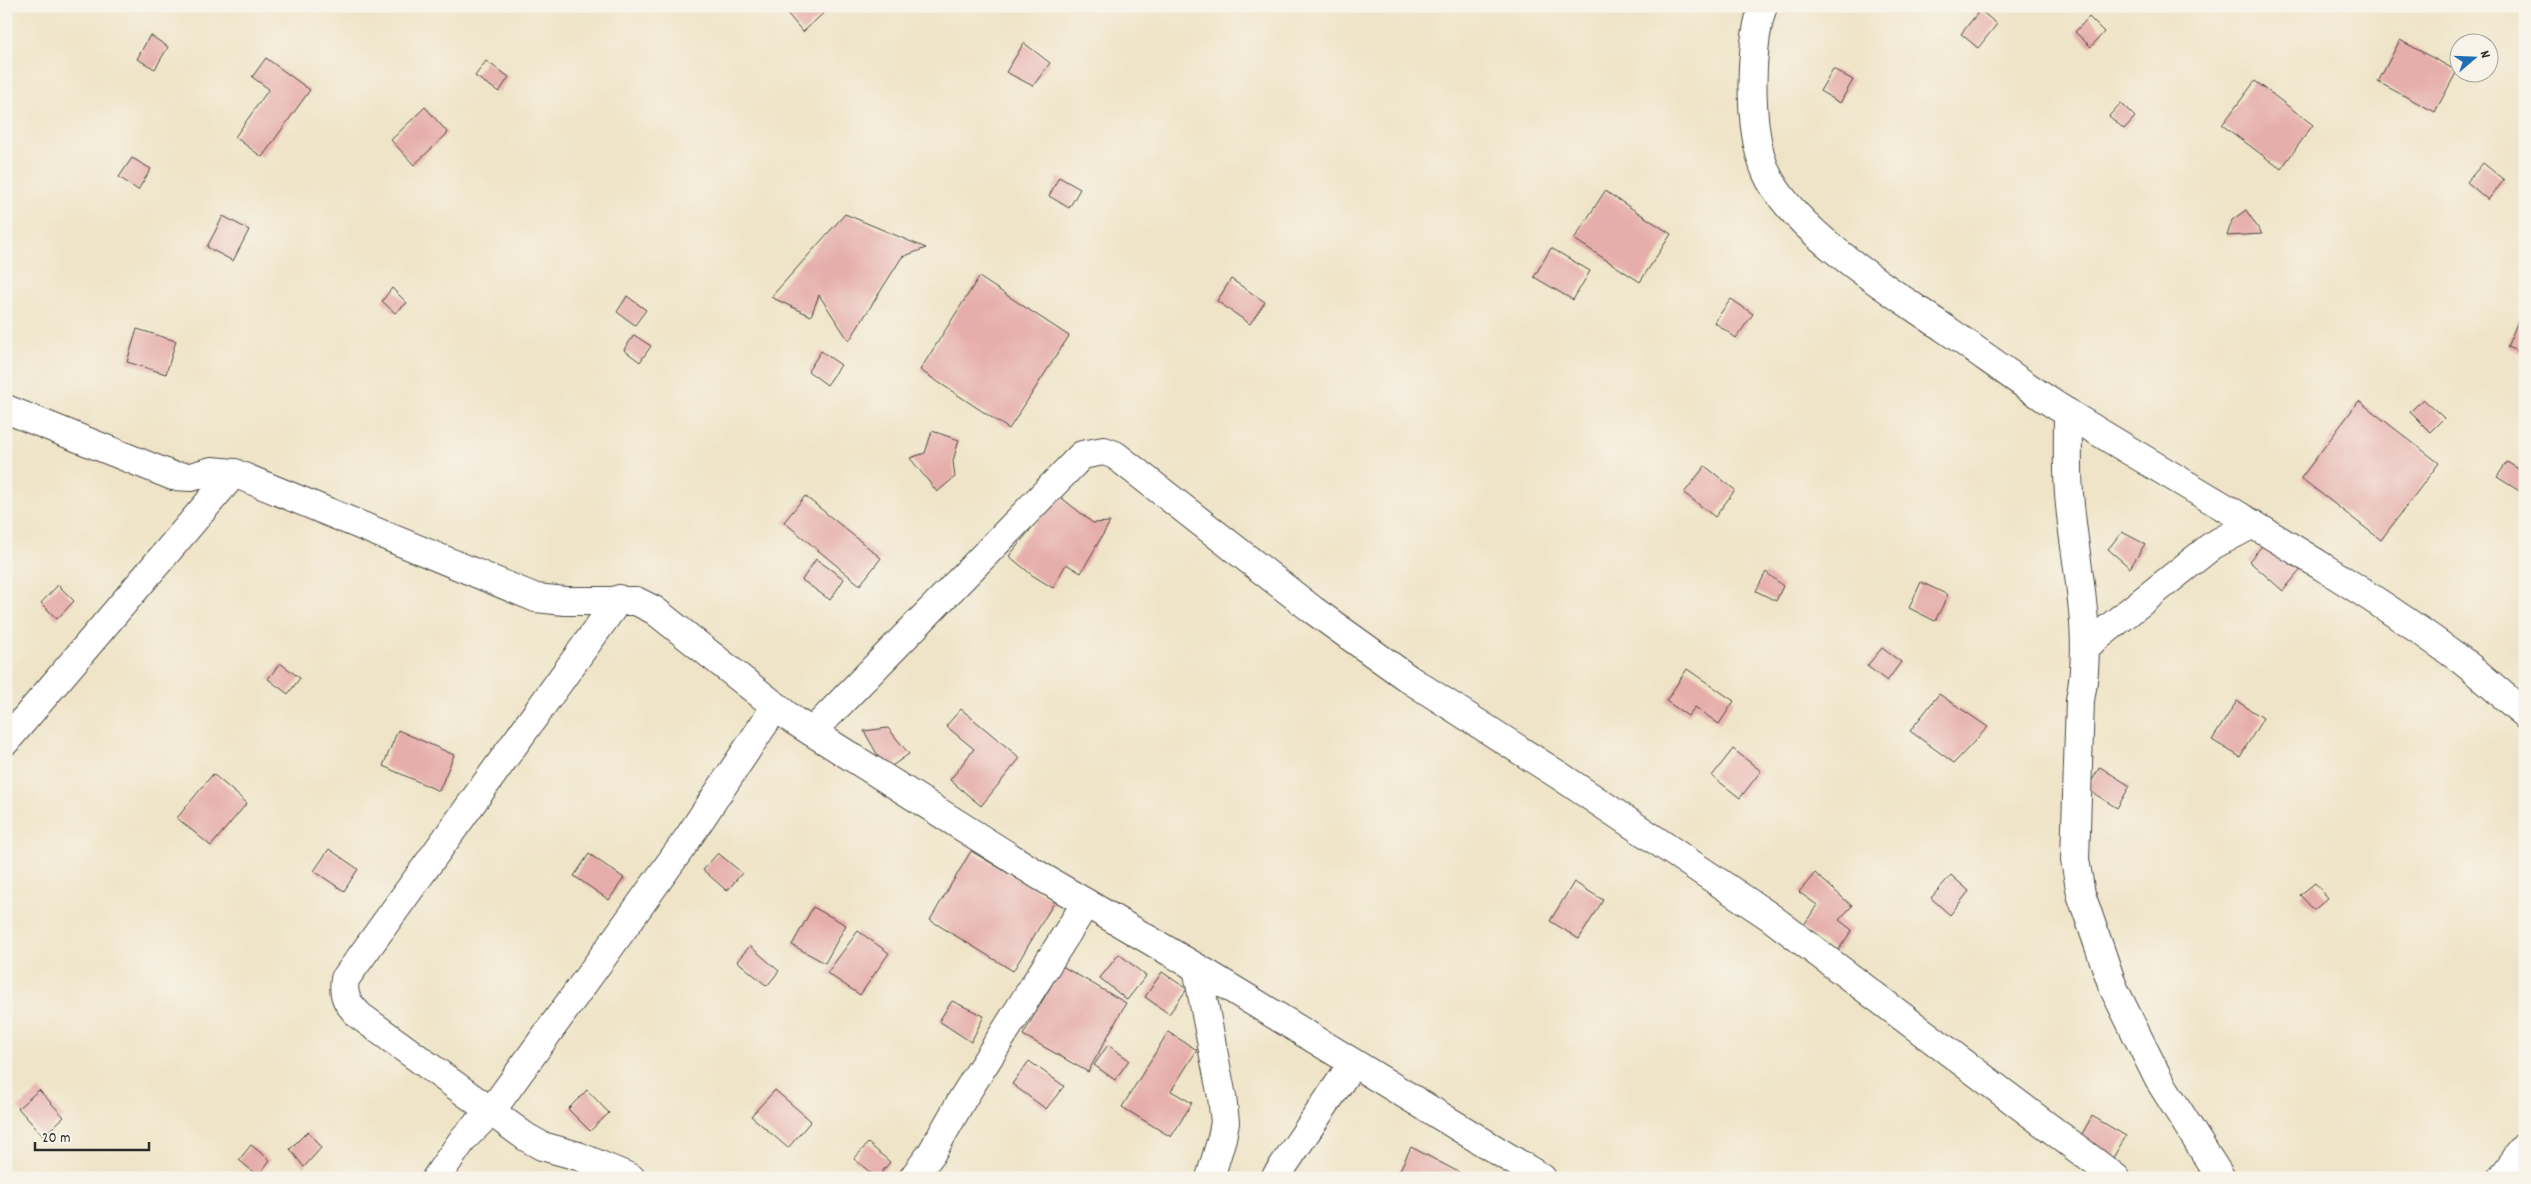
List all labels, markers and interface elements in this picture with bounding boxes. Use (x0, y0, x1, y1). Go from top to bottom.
north arrow (2448, 32, 2498, 82)
text: N (2474, 48, 2495, 61)
scale bar (35, 1119, 149, 1151)
text: 20 m (42, 1128, 70, 1150)

